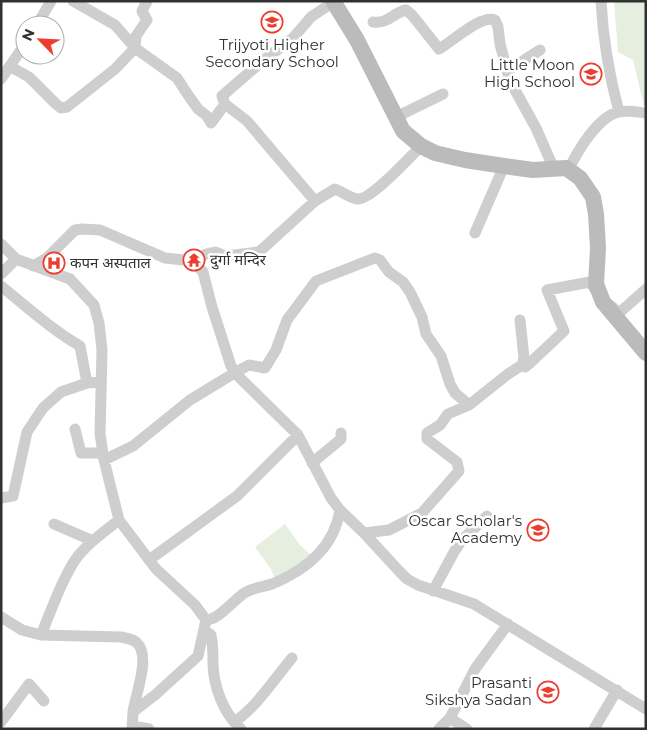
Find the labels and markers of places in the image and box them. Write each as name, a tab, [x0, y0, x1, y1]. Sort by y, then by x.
school or university icon: Trijyoti Higher Secondary School	[260, 10, 284, 34]
place label: Trijyoti Higher Secondary School	[205, 35, 339, 71]
place label: Little Moon High School	[484, 55, 575, 91]
school or university icon: Little Moon High School	[579, 62, 603, 86]
temple icon: दुर्गा मन्दिर	[182, 248, 206, 272]
place label: दुर्गा मन्दिर	[210, 250, 267, 270]
hospital icon: कपन अस्पताल	[42, 251, 66, 275]
place label: कपन अस्पताल	[70, 253, 152, 272]
place label: Oscar Scholar's Academy	[409, 511, 523, 547]
school or university icon: Oscar Scholar's Academy	[526, 518, 550, 542]
place label: Prasanti Sikshya Sadan	[425, 673, 532, 709]
school or university icon: Prasanti Sikshya Sadan	[536, 680, 560, 704]

